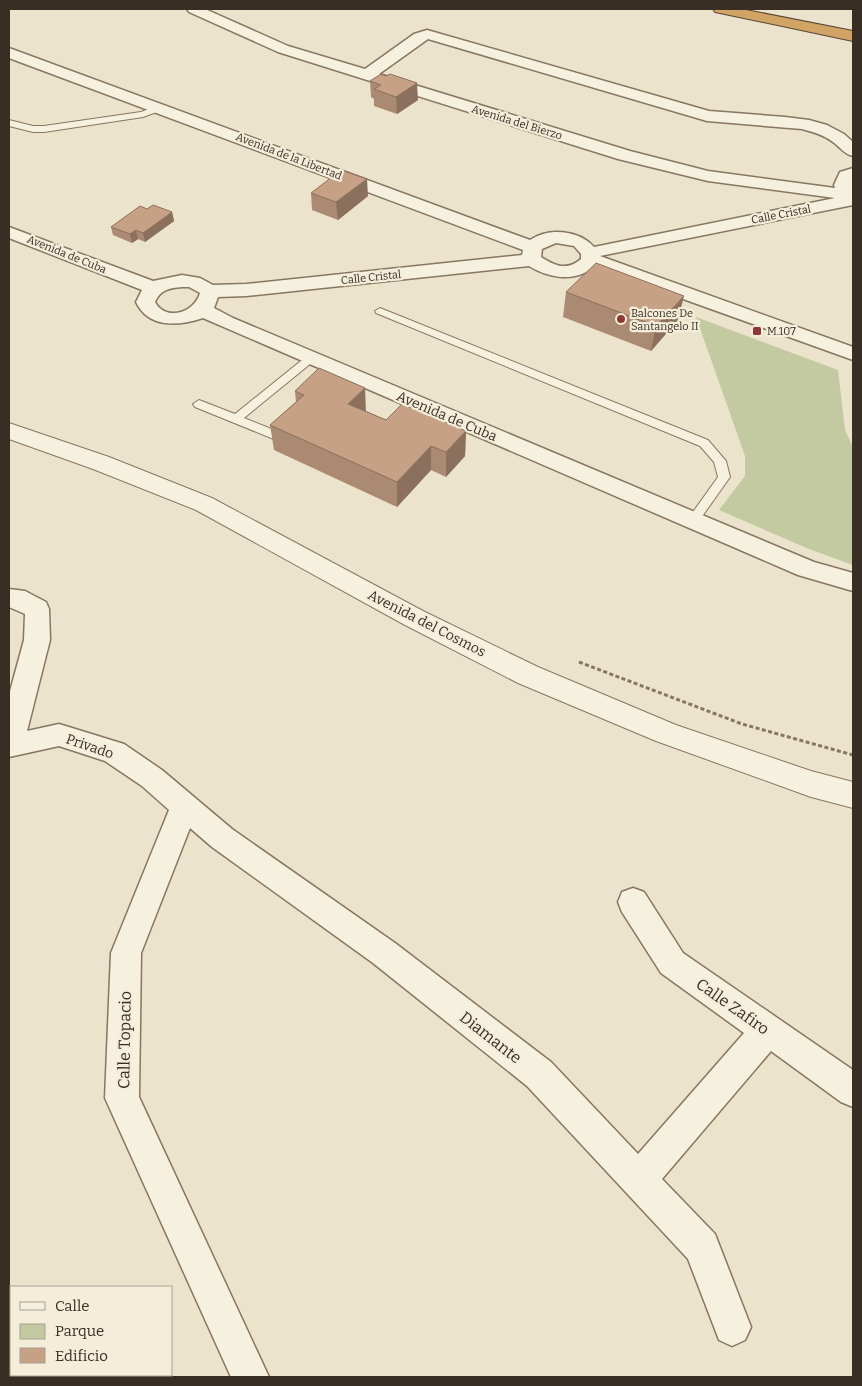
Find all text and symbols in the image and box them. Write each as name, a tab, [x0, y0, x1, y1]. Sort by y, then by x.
street label: Avenida del Bierzo	[470, 102, 564, 142]
street label: Avenida de la Libertad	[234, 130, 344, 183]
street label: Calle Cristal	[750, 202, 812, 227]
street label: Avenida de Cuba	[25, 233, 108, 276]
street label: Calle Cristal	[340, 268, 402, 287]
place label: Balcones De Santangelo II	[631, 307, 699, 333]
marker: Balcones De Santangelo II	[615, 313, 627, 325]
marker: M.107	[751, 325, 763, 337]
place label: M.107	[767, 325, 796, 338]
street label: Avenida de Cuba	[394, 388, 500, 445]
street label: Avenida del Cosmos	[365, 586, 489, 661]
street label: Privado	[64, 730, 116, 763]
street label: Calle Zafiro	[692, 974, 773, 1039]
street label: Calle Topacio	[114, 991, 135, 1089]
street label: Diamante	[456, 1007, 525, 1067]
legend	[10, 1286, 172, 1376]
text: Calle	[55, 1297, 89, 1315]
text: Parque	[55, 1322, 104, 1340]
text: Edificio	[55, 1347, 108, 1365]

